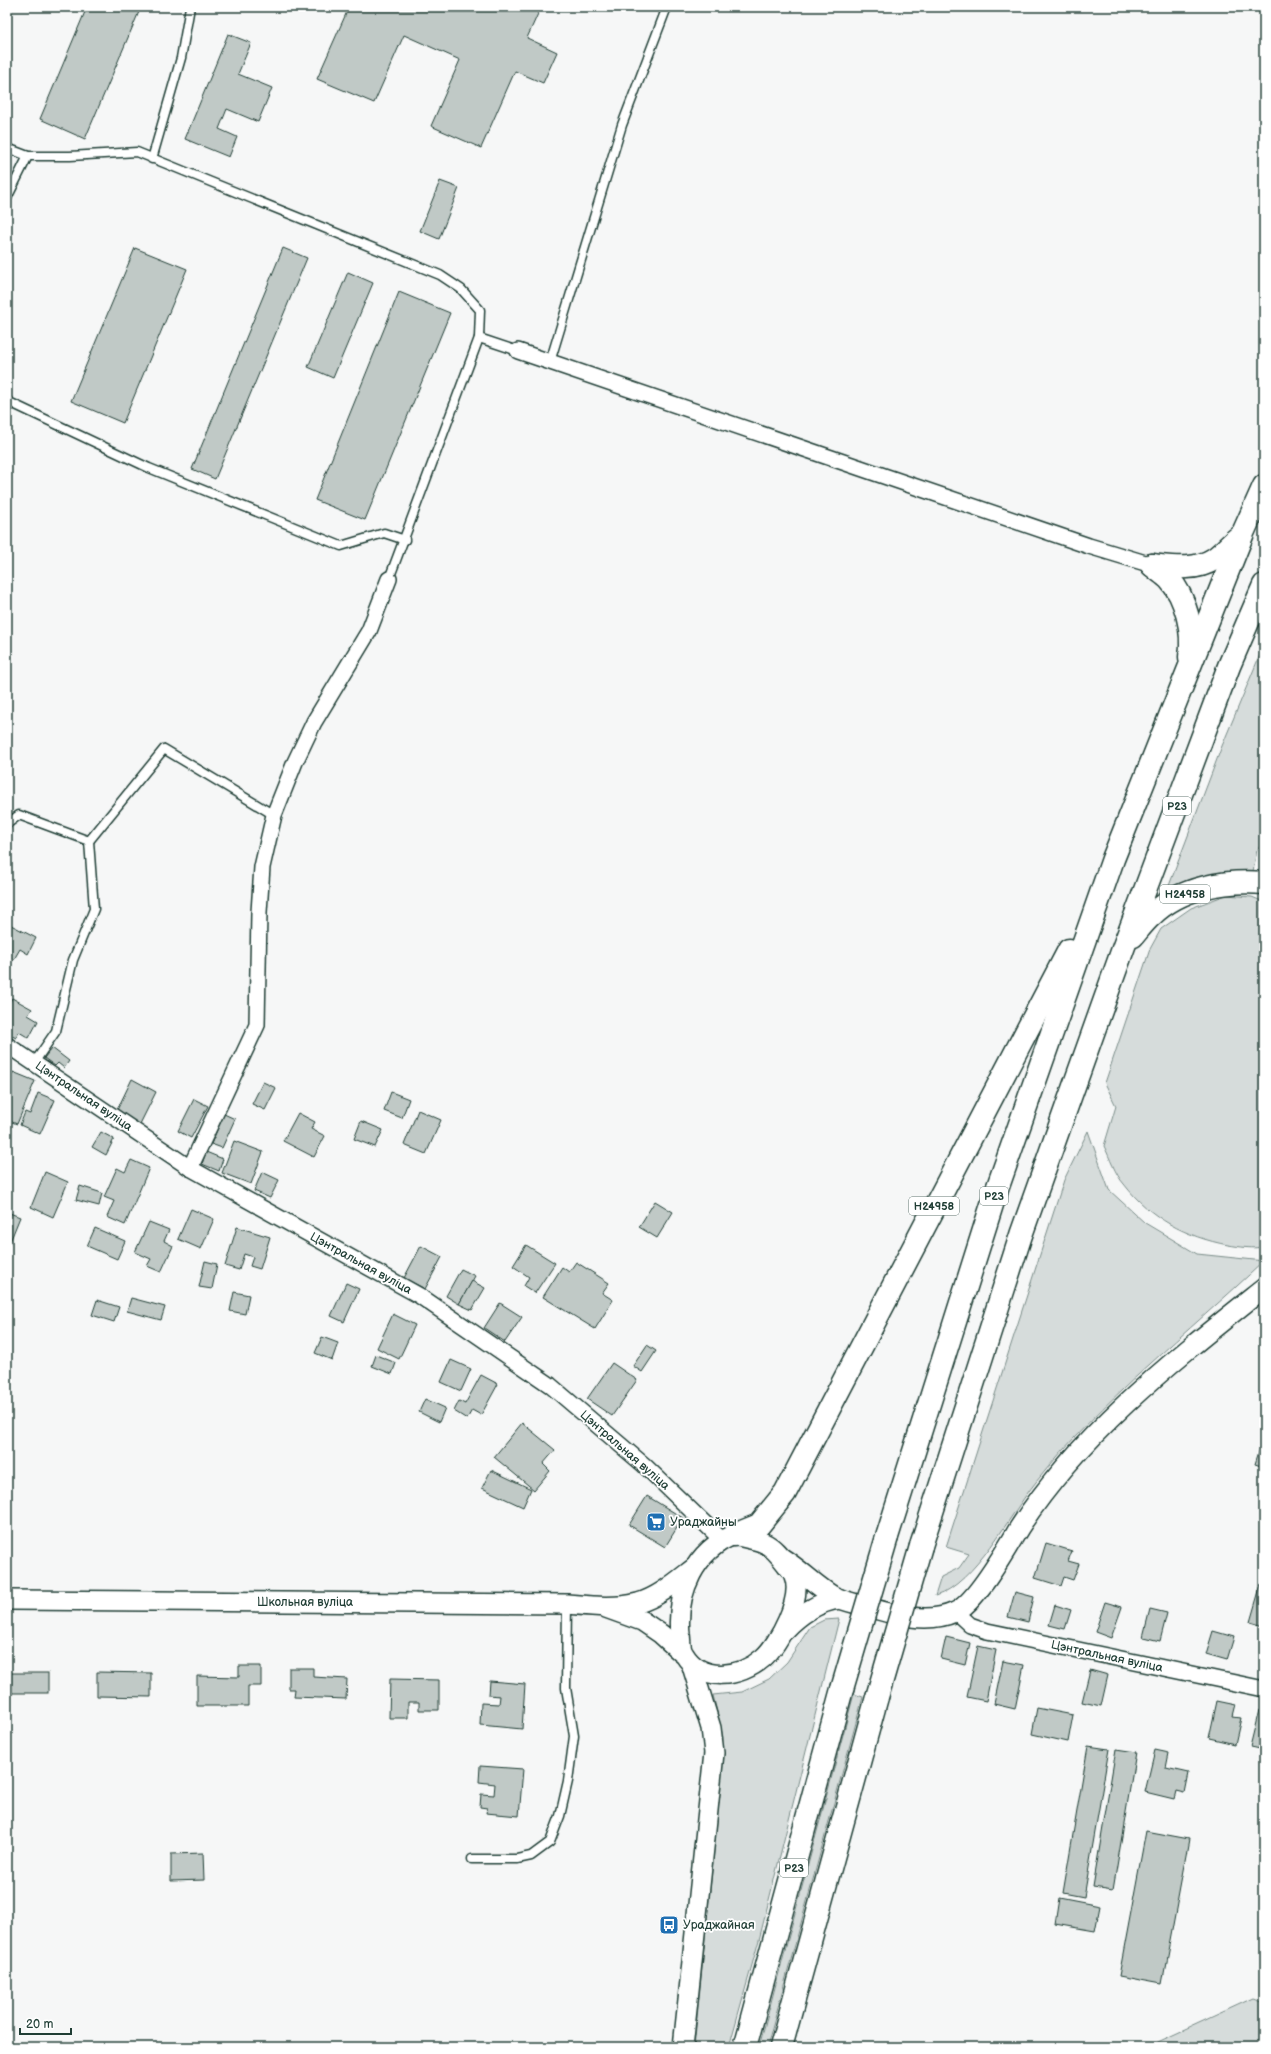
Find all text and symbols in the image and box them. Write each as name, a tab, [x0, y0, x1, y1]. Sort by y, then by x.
road number: Р23	[1163, 797, 1191, 815]
road number: Н24958	[1160, 885, 1210, 903]
street label: Цэнтральная вуліца	[32, 1058, 135, 1134]
road number: Р23	[980, 1187, 1008, 1205]
road number: Н24958	[909, 1197, 959, 1215]
street label: Цэнтральная вуліца	[307, 1229, 414, 1298]
street label: Цэнтральная вуліца	[577, 1407, 673, 1493]
supermarket icon: Ураджайны	[645, 1511, 667, 1533]
place label: Ураджайны	[670, 1515, 737, 1530]
street label: Школьная вуліца	[257, 1595, 353, 1610]
street label: Цэнтральная вуліца	[1050, 1637, 1164, 1676]
road number: Р23	[780, 1859, 808, 1877]
bus stop icon: Ураджайная	[658, 1914, 680, 1936]
place label: Ураджайная	[683, 1918, 755, 1933]
scale bar	[20, 2010, 71, 2036]
text: 20 m	[26, 2017, 53, 2032]

